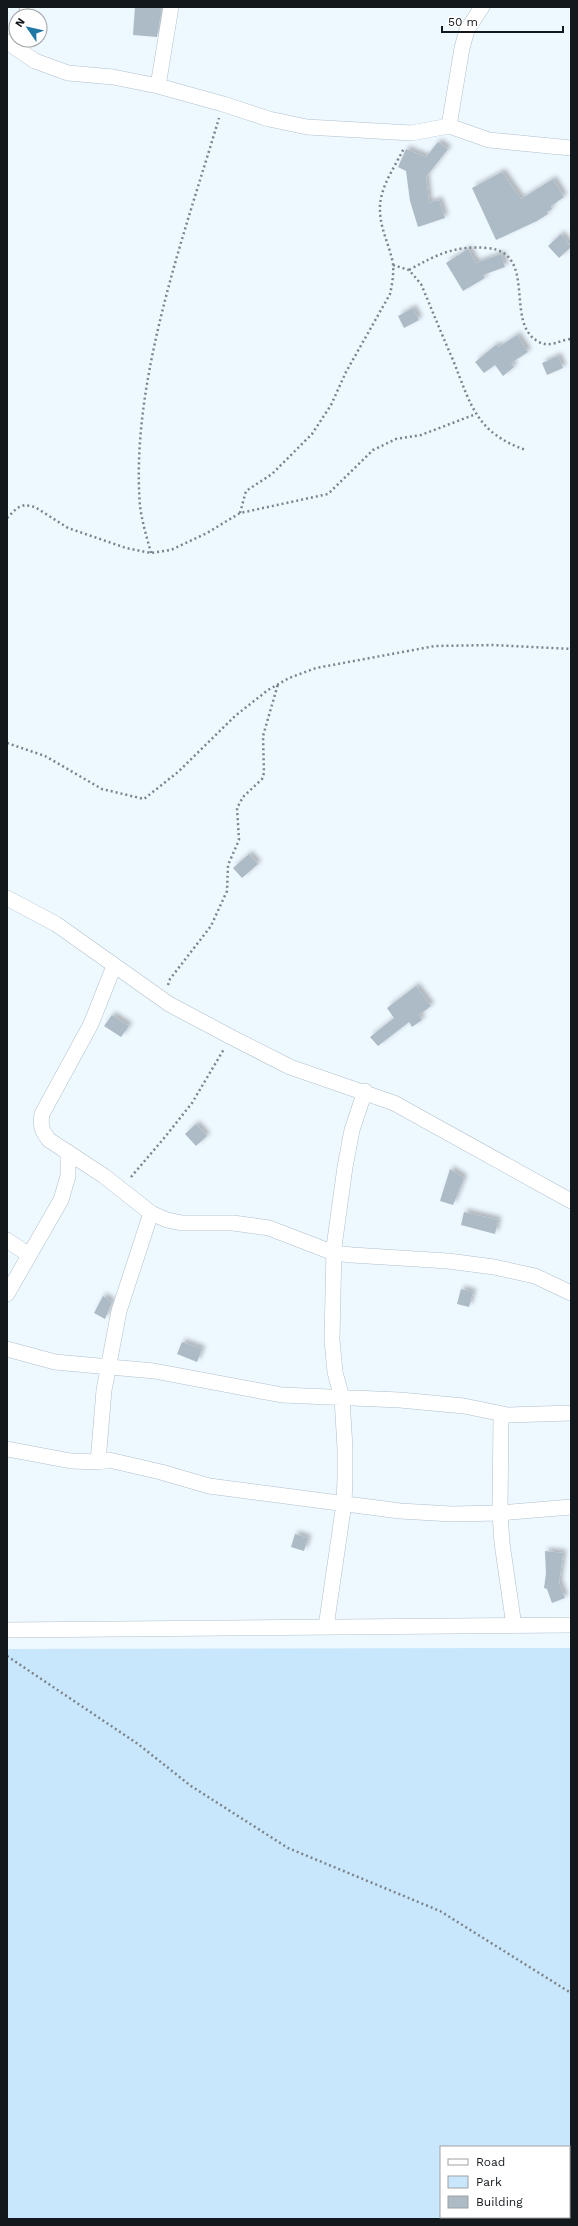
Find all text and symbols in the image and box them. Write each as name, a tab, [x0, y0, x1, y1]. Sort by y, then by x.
north arrow	[8, 8, 48, 48]
scale bar	[442, 8, 563, 34]
text: 50 m	[448, 15, 478, 29]
text: N	[12, 16, 28, 30]
legend	[440, 2146, 570, 2218]
text: Road	[476, 2155, 505, 2169]
text: Park	[476, 2175, 502, 2189]
text: Building	[476, 2195, 523, 2209]

